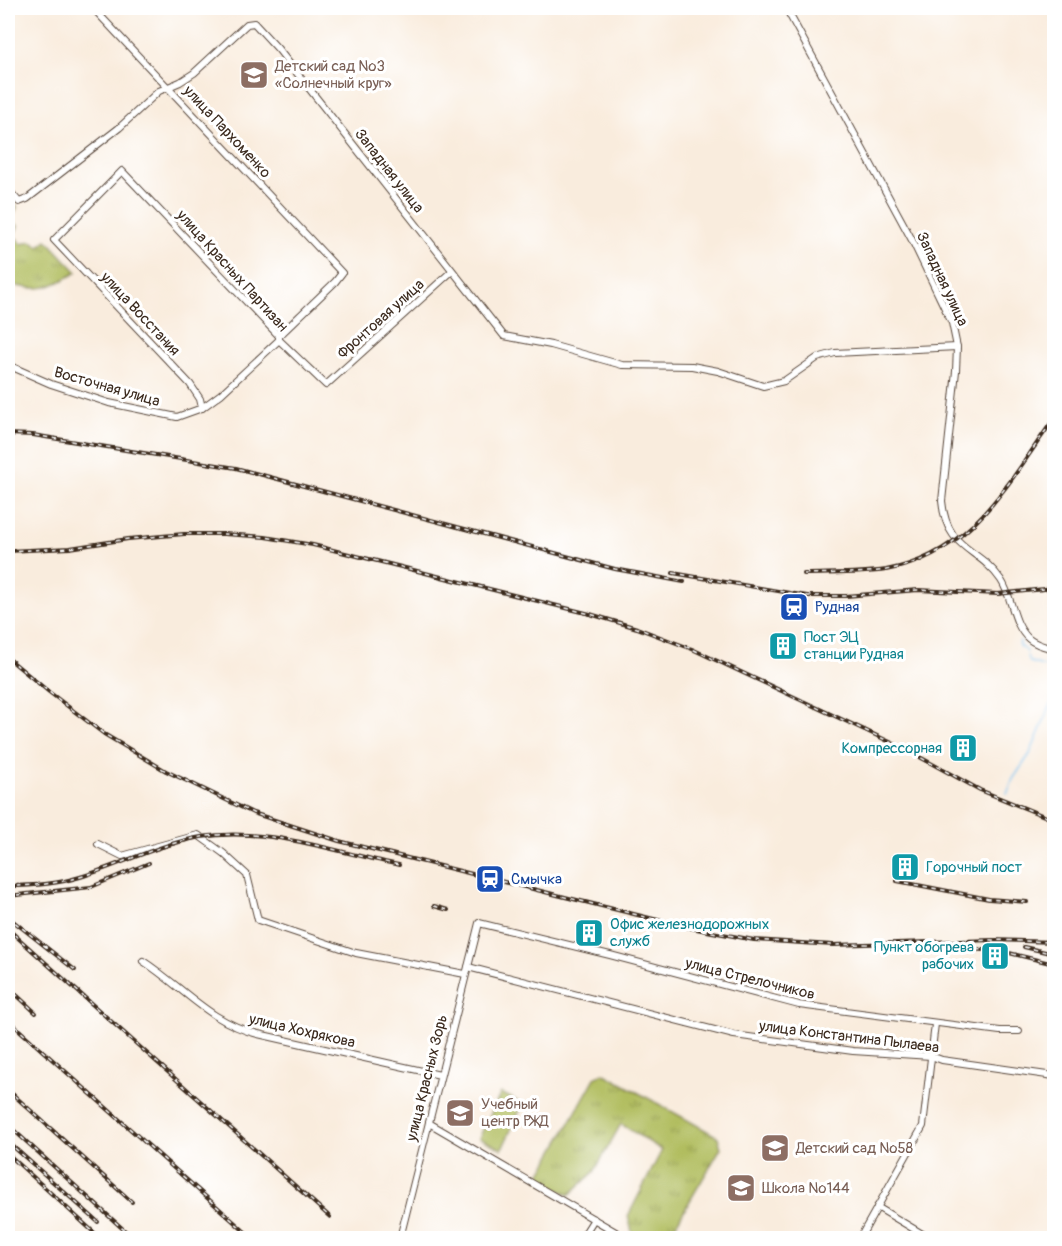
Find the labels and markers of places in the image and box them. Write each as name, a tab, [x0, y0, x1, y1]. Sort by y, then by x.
place label: Детский сад №3 «Солнечный круг»	[274, 57, 392, 93]
school or university icon: Детский сад №3 «Солнечный круг»	[238, 59, 270, 91]
station icon: Рудная	[778, 591, 810, 623]
place label: Рудная	[815, 598, 859, 617]
place label: Пост ЭЦ станции Рудная	[804, 628, 904, 664]
building icon: Пост ЭЦ станции Рудная	[767, 630, 799, 662]
building icon: Компрессорная	[947, 732, 979, 764]
place label: Компрессорная	[841, 739, 942, 758]
building icon: Горочный пост	[889, 851, 921, 883]
place label: Горочный пост	[926, 858, 1023, 877]
station icon: Смычка	[474, 863, 506, 895]
place label: Смычка	[511, 870, 562, 889]
place label: Офис железнодорожных служб	[610, 915, 769, 951]
building icon: Офис железнодорожных служб	[573, 917, 605, 949]
place label: Пункт обогрева рабочих	[874, 938, 974, 974]
building icon: Пункт обогрева рабочих	[979, 940, 1011, 972]
place label: Учебный центр РЖД	[481, 1095, 550, 1131]
school or university icon: Учебный центр РЖД	[444, 1097, 476, 1129]
school or university icon: Детский сад №58	[759, 1132, 791, 1164]
place label: Детский сад №58	[795, 1139, 914, 1158]
school or university icon: Школа №144	[725, 1172, 757, 1204]
place label: Школа №144	[762, 1179, 850, 1198]

